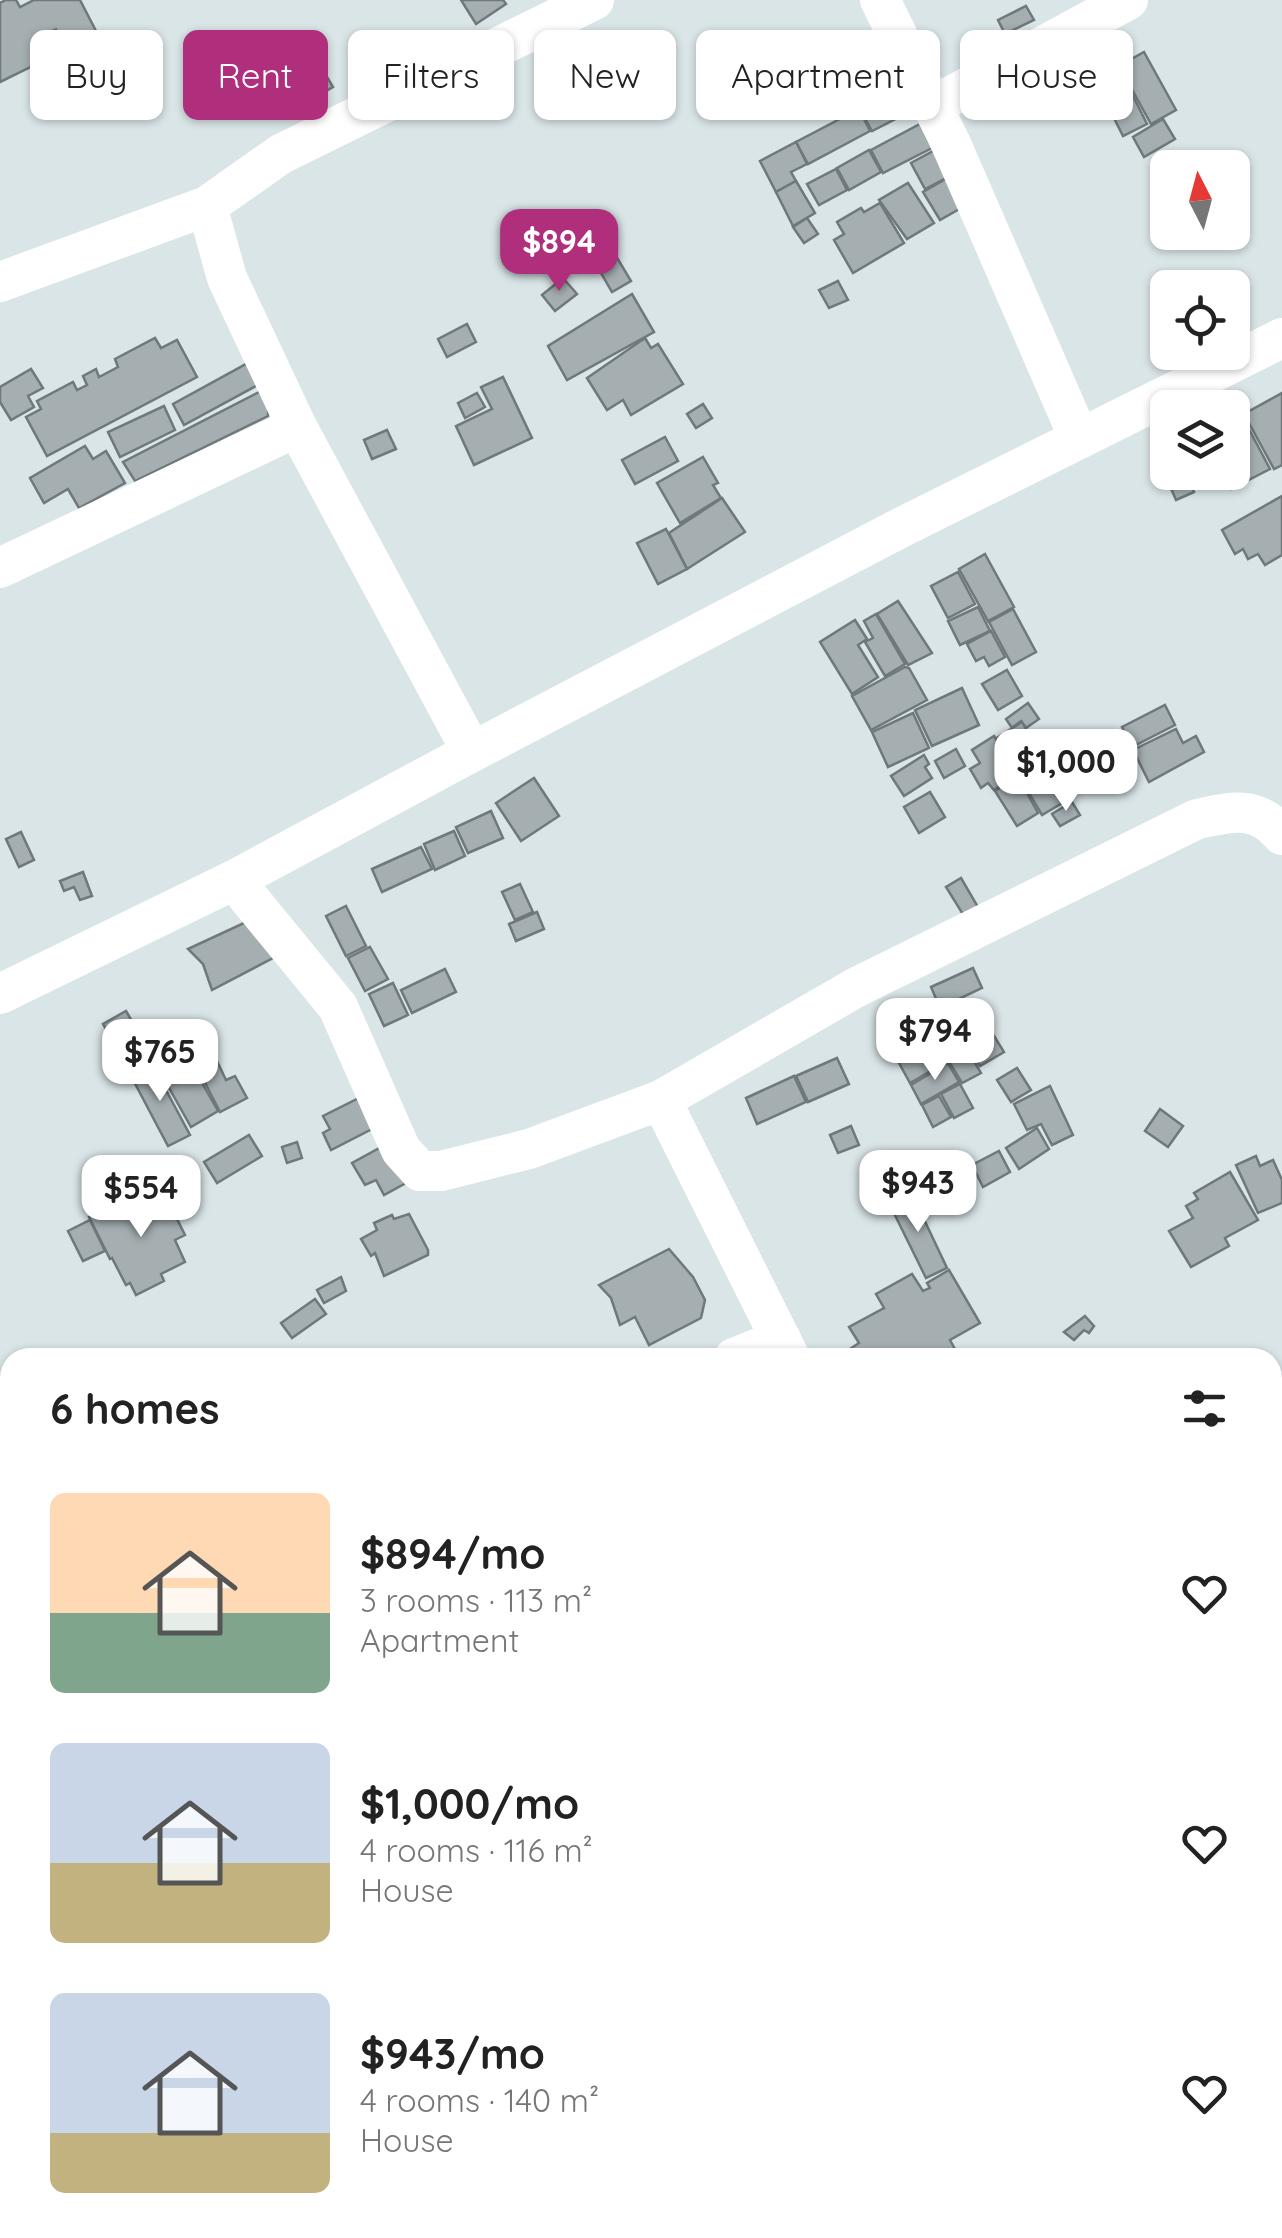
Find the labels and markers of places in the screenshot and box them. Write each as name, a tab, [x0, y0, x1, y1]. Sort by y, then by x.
pin: $894	[500, 209, 618, 294]
pin: $1,000	[985, 729, 1147, 814]
pin: $794	[876, 998, 994, 1083]
pin: $765	[101, 1019, 219, 1104]
pin: $943	[859, 1150, 977, 1235]
pin: $554	[82, 1155, 200, 1240]

